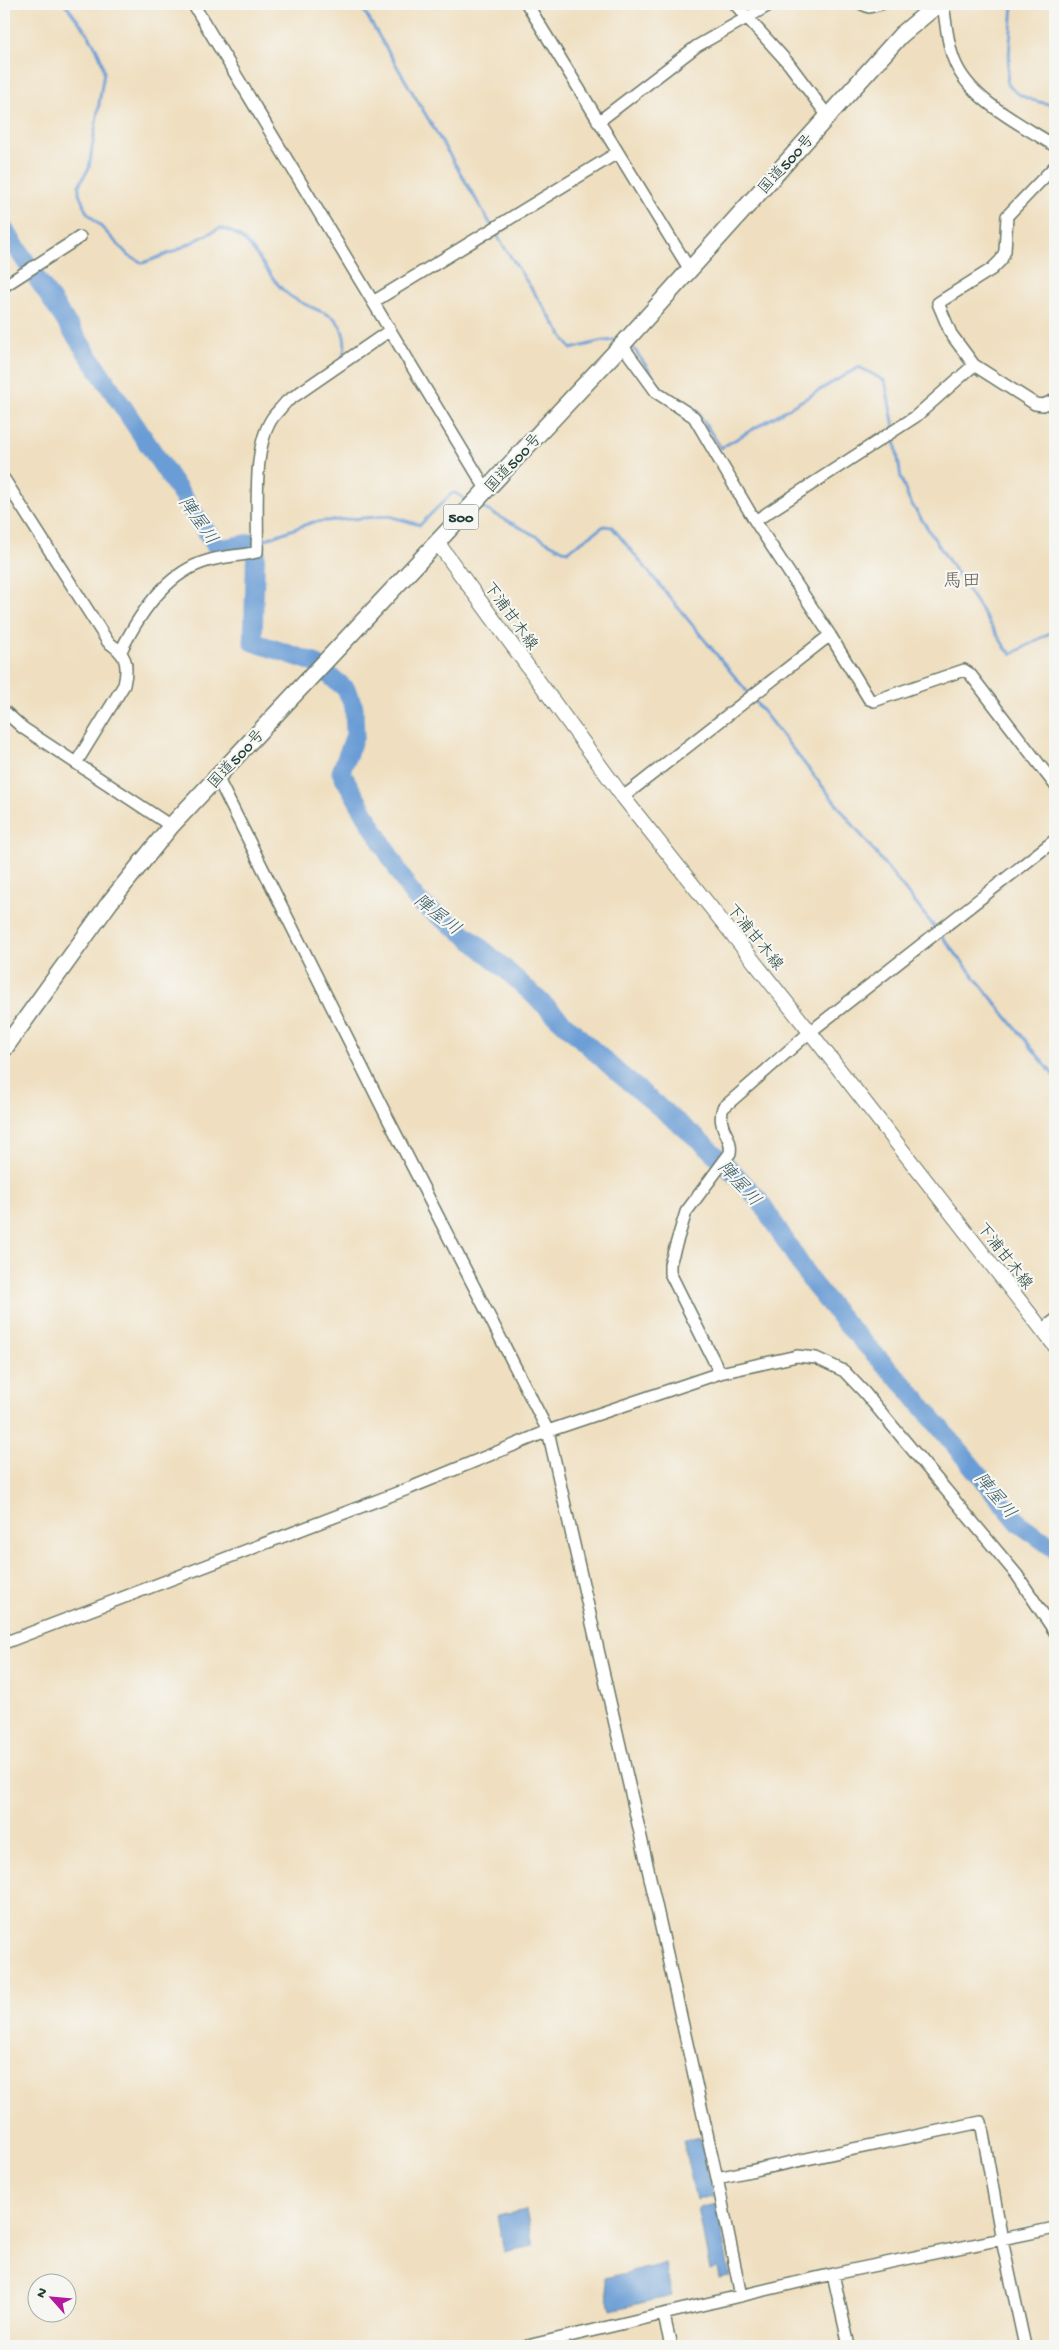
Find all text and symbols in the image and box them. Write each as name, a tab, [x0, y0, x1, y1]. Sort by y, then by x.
street label: 国道500号	[755, 131, 820, 199]
street label: 国道500号	[481, 430, 547, 498]
water label: 陣屋川	[173, 493, 222, 550]
road number: 500	[444, 504, 478, 530]
district label: 馬田	[943, 571, 981, 594]
street label: 下浦甘木線	[478, 578, 542, 655]
street label: 国道500号	[204, 726, 270, 794]
water label: 陣屋川	[409, 890, 465, 941]
street label: 下浦甘木線	[721, 900, 787, 975]
water label: 陣屋川	[712, 1157, 765, 1212]
street label: 下浦甘木線	[971, 1219, 1037, 1295]
water label: 陣屋川	[969, 1469, 1020, 1524]
north arrow	[28, 2272, 78, 2322]
text: N	[33, 2285, 52, 2301]

